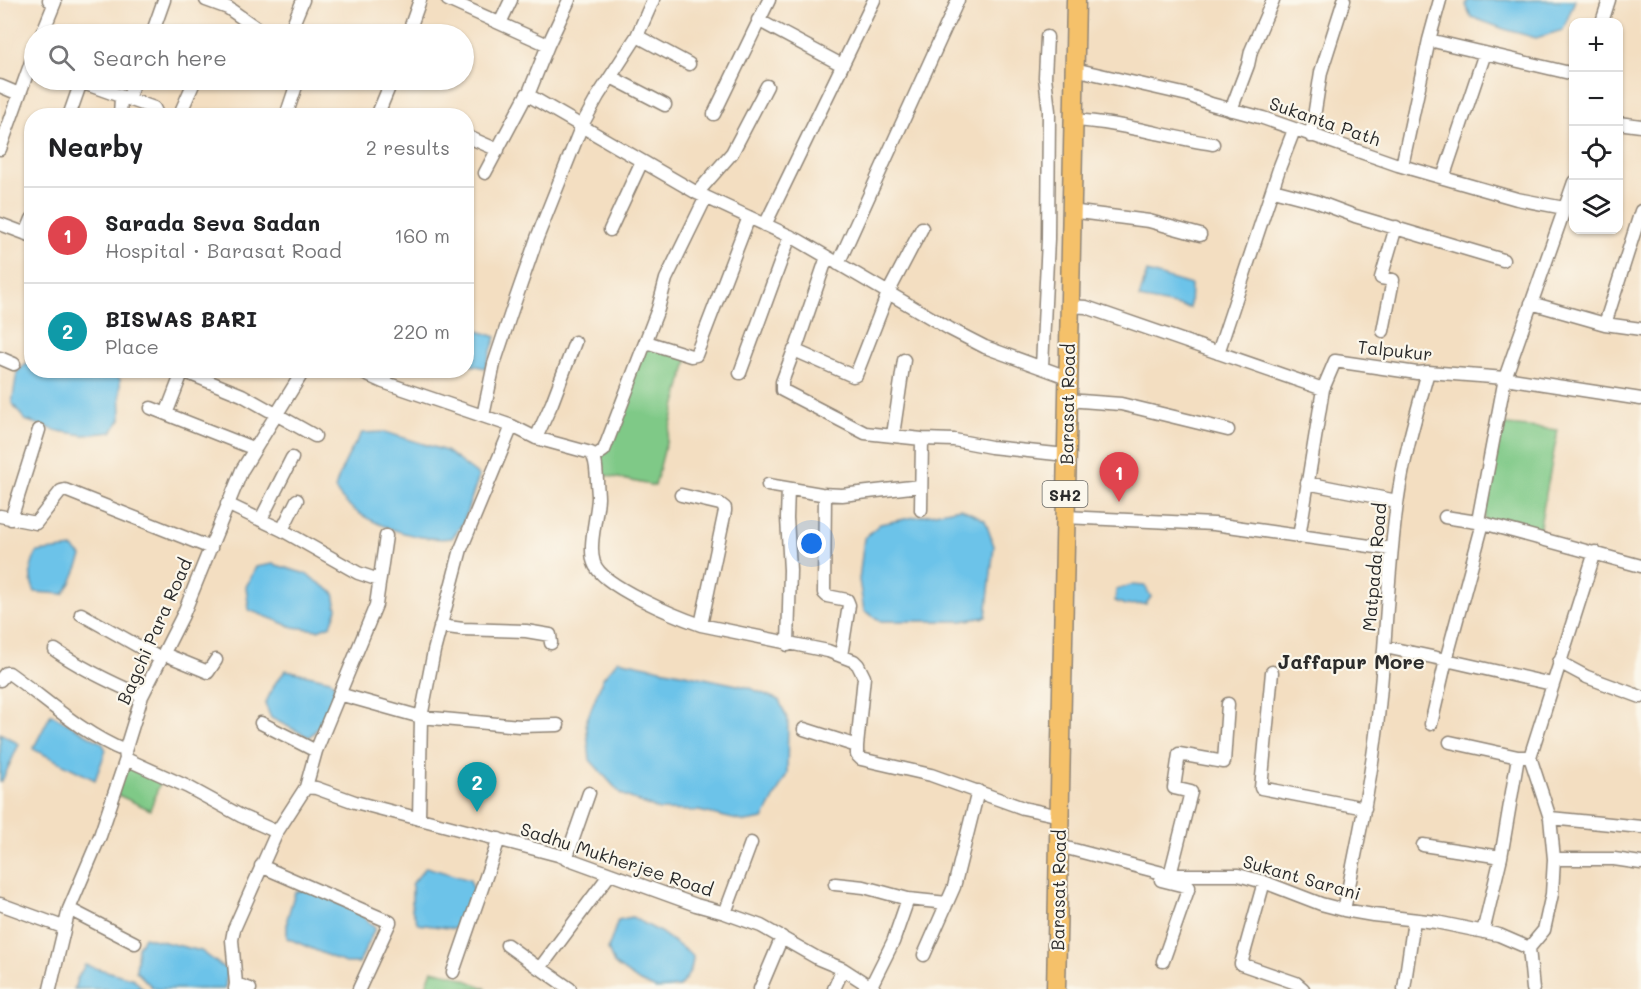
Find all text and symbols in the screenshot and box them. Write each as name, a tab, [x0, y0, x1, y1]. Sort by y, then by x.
map controls	[1569, 18, 1623, 234]
button: +	[1569, 18, 1623, 72]
search box	[24, 24, 474, 90]
icon: search	[45, 41, 78, 74]
text: Search here	[93, 43, 227, 72]
button: −	[1569, 72, 1623, 126]
street label: Sukanta Path	[1266, 91, 1384, 151]
button: locate	[1569, 126, 1623, 180]
text: Nearby	[48, 130, 143, 164]
text: 2 results	[366, 134, 450, 160]
button: layers	[1569, 180, 1623, 234]
text: Sarada Seva Sadan	[105, 208, 320, 237]
text: 1	[63, 222, 72, 248]
text: 160 m	[394, 222, 450, 248]
text: Hospital · Barasat Road	[105, 237, 342, 263]
text: BISWAS BARI	[105, 304, 257, 333]
text: 2	[62, 318, 73, 344]
text: 220 m	[393, 318, 450, 344]
text: Place	[105, 333, 159, 359]
street label: Talpukur	[1356, 334, 1434, 366]
street label: Barasat Road	[1054, 343, 1080, 465]
pin: 1	[1100, 452, 1138, 502]
road number: SH2	[1042, 481, 1088, 507]
street label: Matpada Road	[1356, 502, 1392, 632]
your location	[797, 529, 826, 558]
street label: Bagchi Para Road	[111, 554, 197, 708]
district label: Jaffapur More	[1277, 648, 1425, 674]
pin: 2	[458, 762, 496, 812]
street label: Sadhu Mukherjee Road	[517, 816, 717, 902]
street label: Barasat Road	[1045, 829, 1071, 951]
street label: Sukant Sarani	[1240, 849, 1364, 905]

